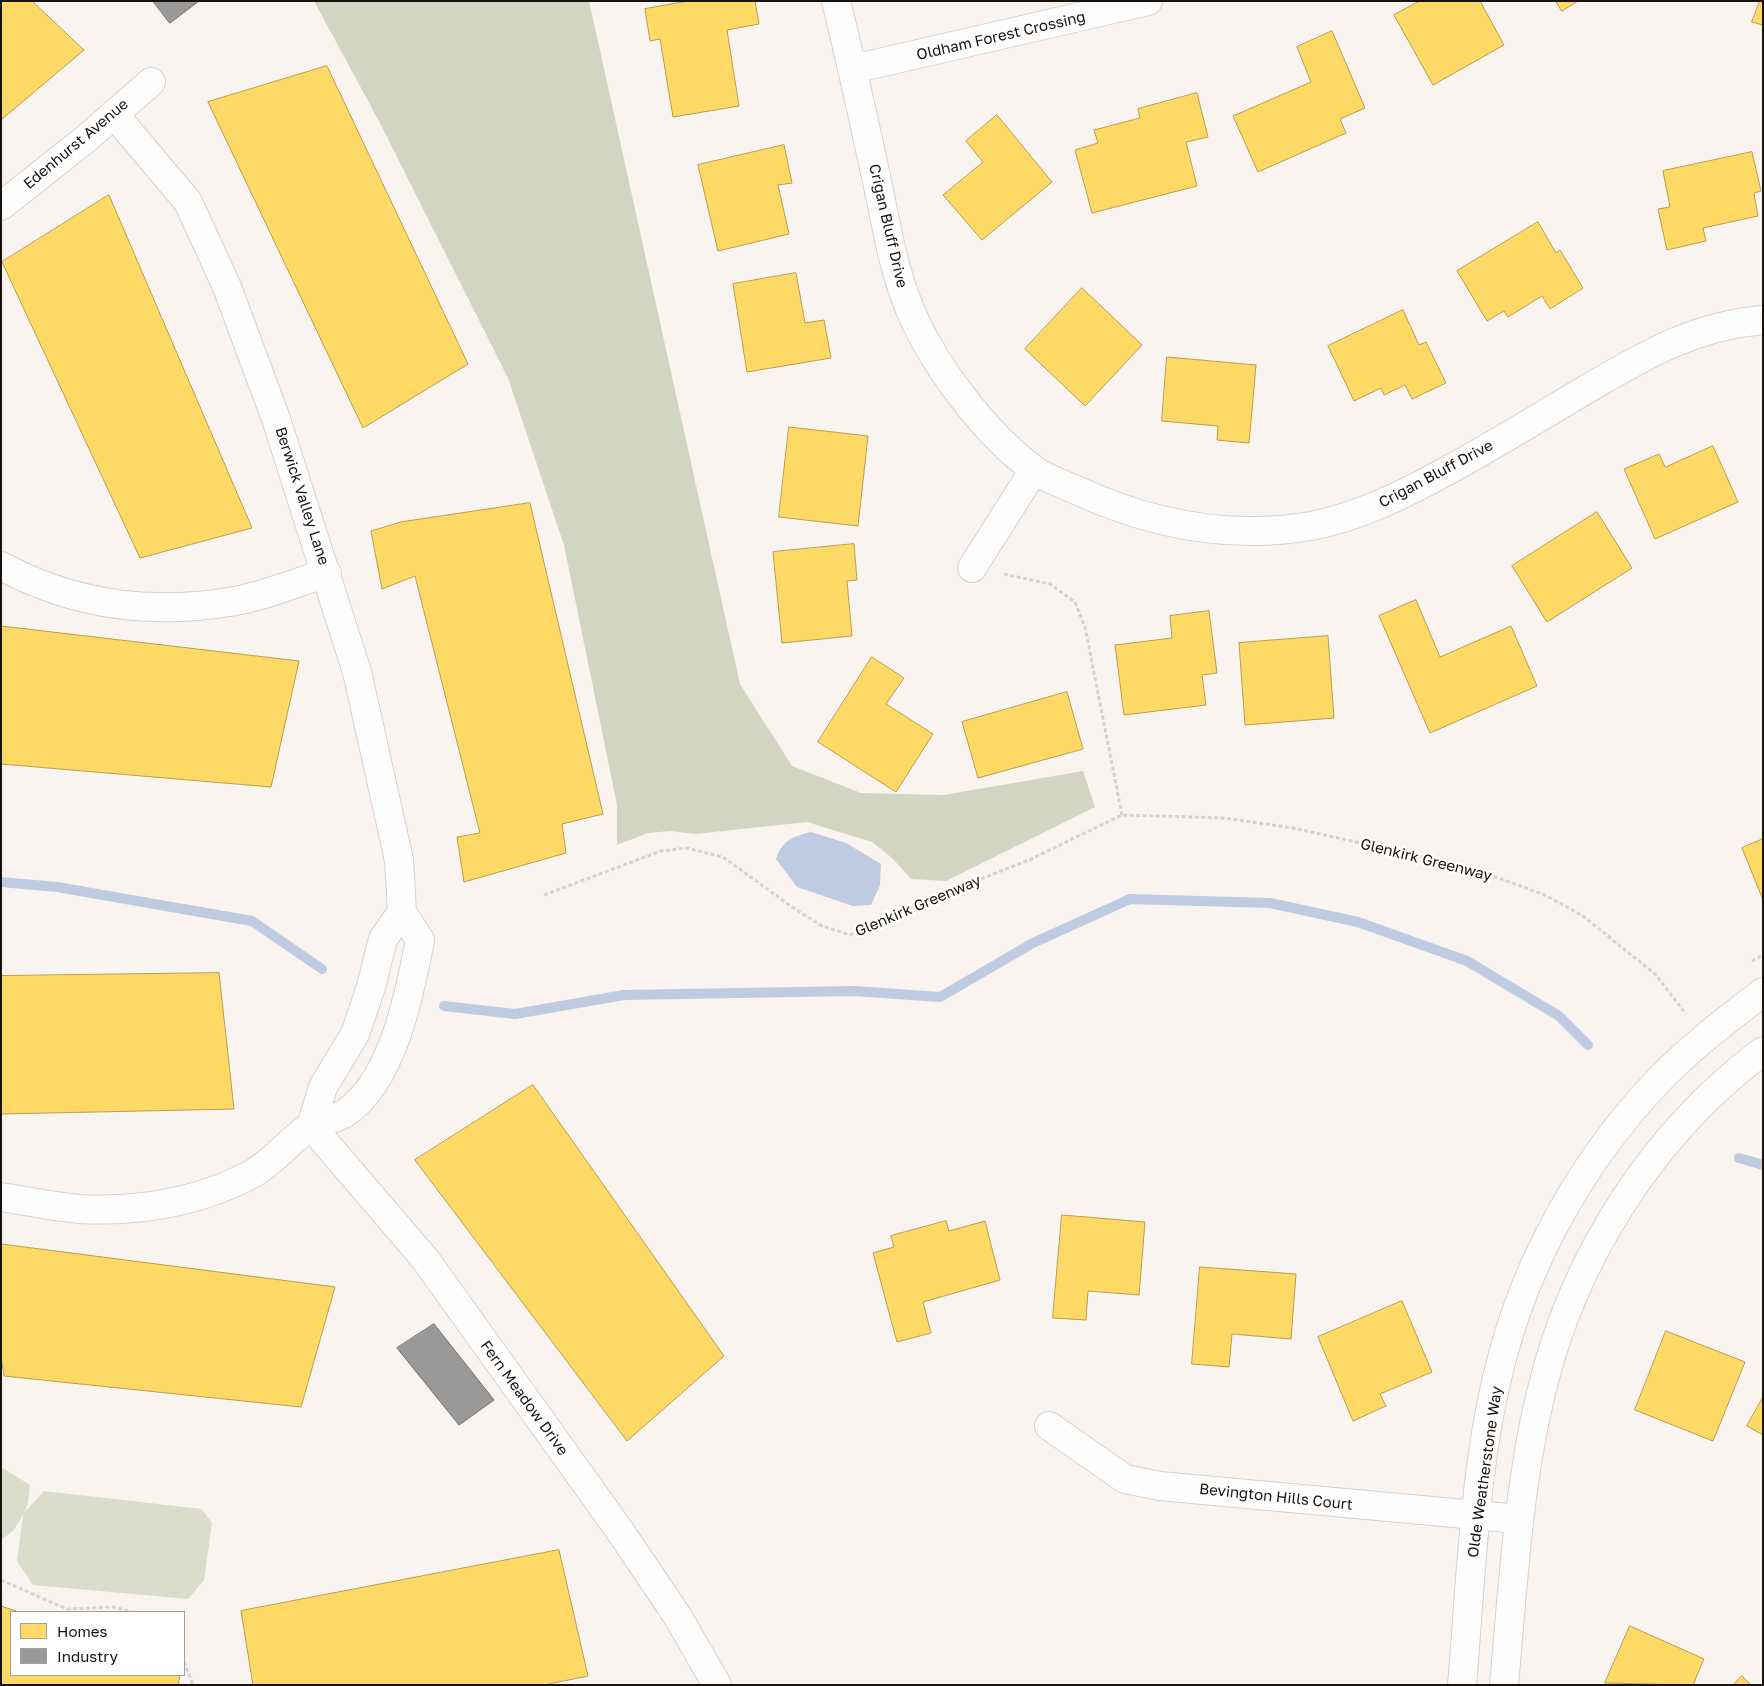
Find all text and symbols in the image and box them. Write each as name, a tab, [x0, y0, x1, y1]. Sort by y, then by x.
street label: Oldham Forest Crossing	[915, 8, 1087, 64]
street label: Edenhurst Avenue	[20, 95, 132, 193]
street label: Crigan Bluff Drive	[865, 162, 911, 290]
street label: Berwick Valley Lane	[271, 425, 333, 567]
street label: Crigan Bluff Drive	[1376, 436, 1496, 512]
street label: Glenkirk Greenway	[1358, 835, 1494, 885]
street label: Glenkirk Greenway	[852, 871, 984, 941]
street label: Fern Meadow Drive	[476, 1337, 572, 1459]
street label: Olde Weatherstone Way	[1464, 1385, 1506, 1559]
street label: Bevington Hills Court	[1198, 1480, 1354, 1514]
legend	[10, 1611, 185, 1676]
text: Homes	[57, 1622, 107, 1640]
text: Industry	[57, 1647, 118, 1665]

